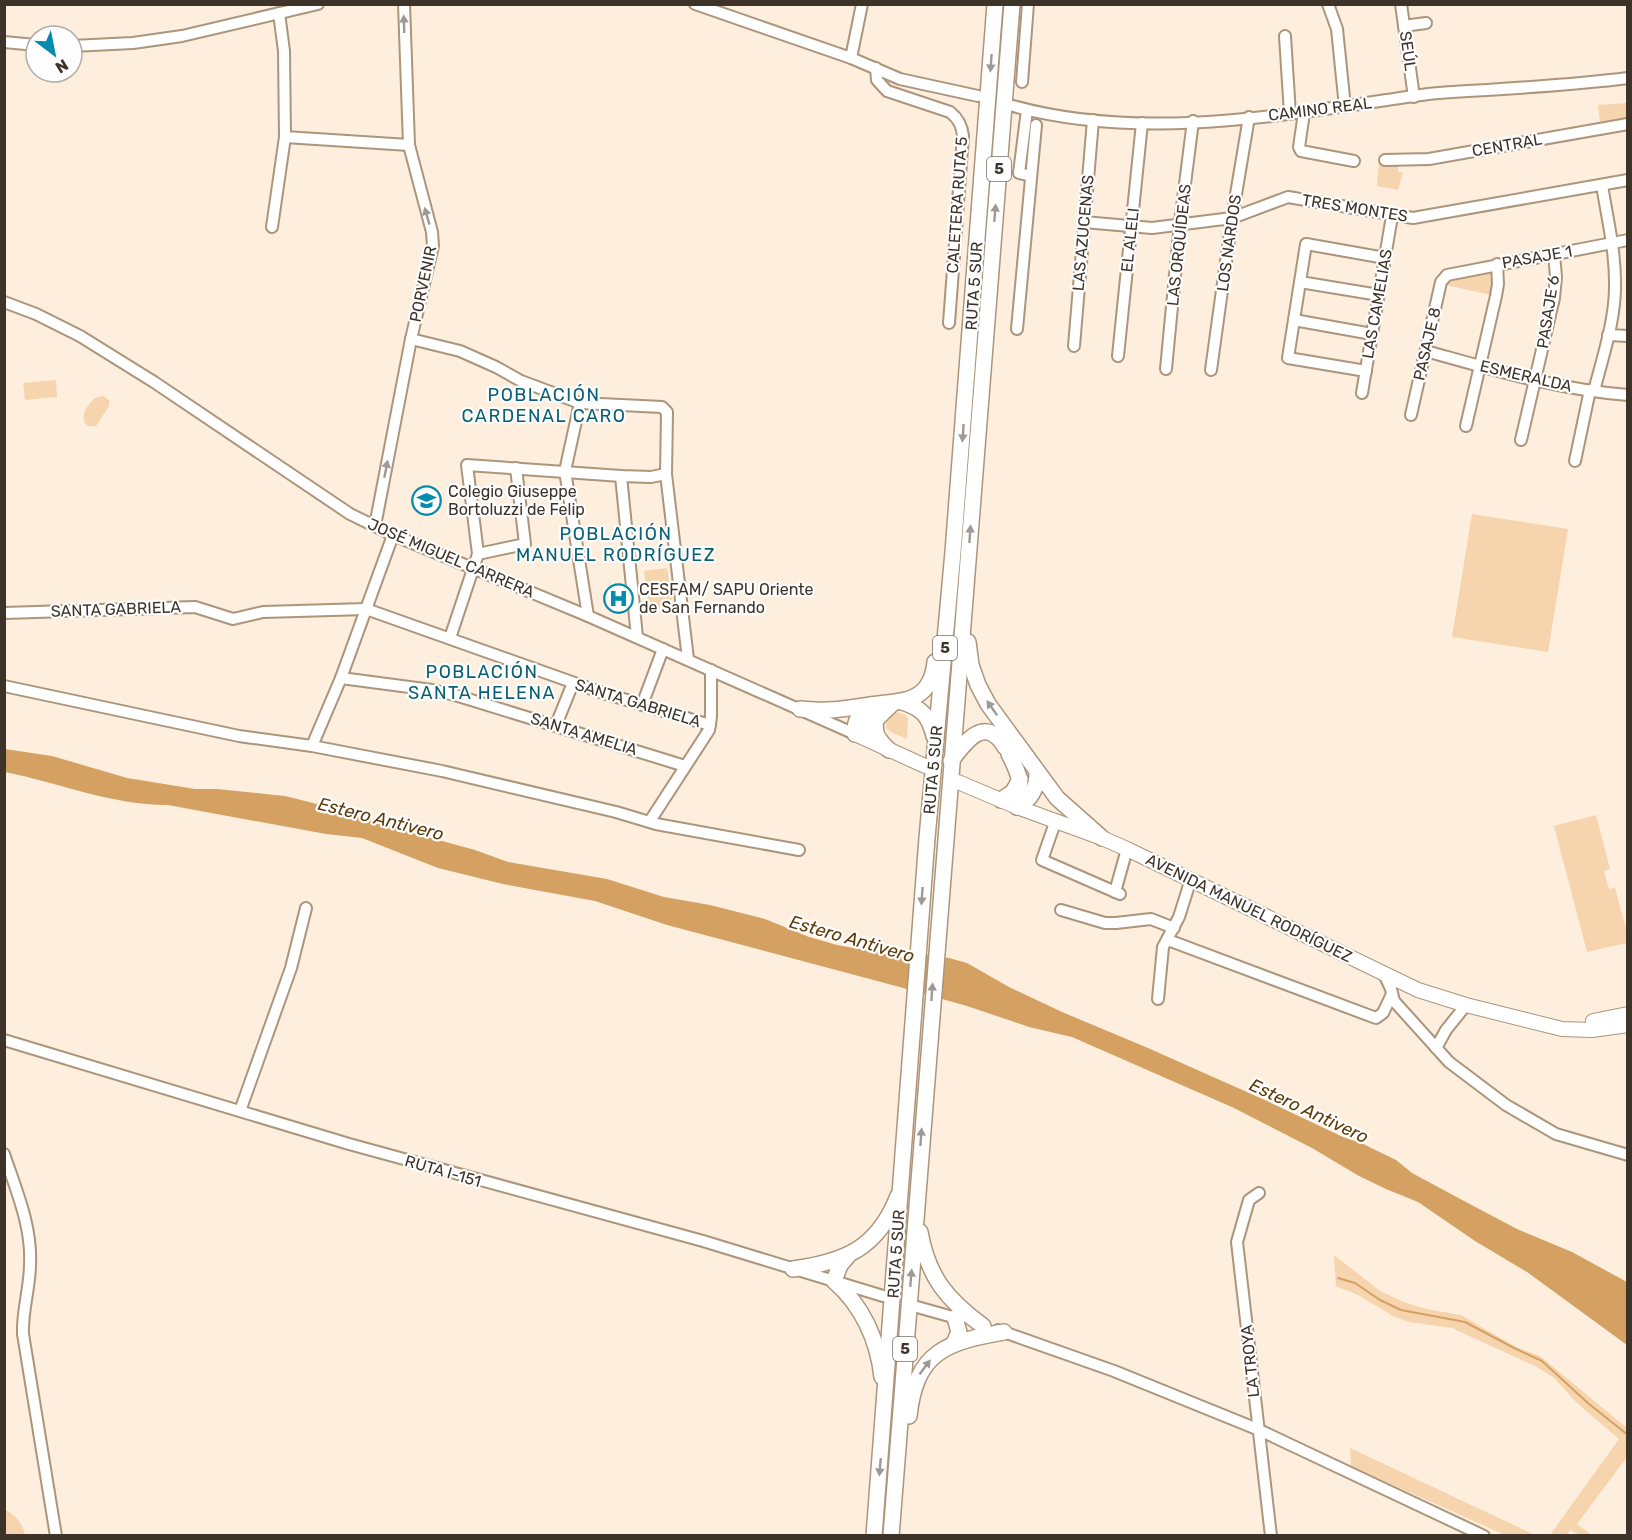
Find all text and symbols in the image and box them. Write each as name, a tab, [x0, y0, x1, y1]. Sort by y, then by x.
one-way arrow	[400, 14, 409, 33]
north arrow	[24, 24, 84, 84]
street label: SEÚL	[1396, 30, 1421, 72]
one-way arrow	[986, 53, 996, 72]
text: N	[52, 55, 72, 77]
street label: CAMINO REAL	[1267, 93, 1373, 125]
street label: CENTRAL	[1470, 129, 1544, 161]
street label: CALETERA RUTA 5	[943, 136, 971, 274]
road number: 5	[987, 157, 1011, 181]
street label: LAS AZUCENAS	[1068, 174, 1098, 292]
street label: LAS ORQUÍDEAS	[1163, 183, 1195, 307]
street label: TRES MONTES	[1301, 190, 1409, 226]
street label: LOS NARDOS	[1213, 193, 1245, 293]
one-way arrow	[990, 204, 1000, 223]
one-way arrow	[422, 207, 432, 225]
street label: EL ALELI	[1117, 207, 1143, 273]
street label: RUTA 5 SUR	[961, 241, 987, 331]
street label: PASAJE 1	[1500, 241, 1574, 273]
street label: PORVENIR	[406, 244, 440, 324]
street label: LAS CAMELIAS	[1358, 248, 1396, 360]
street label: PASAJE 6	[1533, 274, 1563, 350]
street label: PASAJE 8	[1409, 306, 1445, 382]
street label: ESMERALDA	[1478, 356, 1574, 396]
district label: POBLACIÓN CARDENAL CARO	[461, 384, 627, 427]
one-way arrow	[958, 423, 967, 442]
one-way arrow	[382, 459, 391, 478]
place label: Colegio Giuseppe Bortoluzzi de Felip	[448, 482, 585, 519]
school or university icon: Colegio Giuseppe Bortoluzzi de Felip	[411, 484, 443, 516]
street label: JOSÉ MIGUEL CARRERA	[365, 514, 537, 602]
district label: POBLACIÓN MANUEL RODRÍGUEZ	[516, 523, 716, 566]
one-way arrow	[965, 525, 975, 544]
place label: CESFAM/ SAPU Oriente de San Fernando	[639, 580, 814, 617]
hospital icon: CESFAM/ SAPU Oriente de San Fernando	[602, 582, 634, 614]
street label: SANTA GABRIELA	[51, 597, 182, 621]
road number: 5	[933, 636, 957, 660]
district label: POBLACIÓN SANTA HELENA	[408, 661, 556, 704]
street label: SANTA GABRIELA	[573, 675, 703, 731]
one-way arrow	[986, 700, 997, 717]
street label: SANTA AMELIA	[528, 709, 640, 759]
street label: RUTA 5 SUR	[920, 725, 946, 815]
water label: Estero Antivero	[316, 793, 446, 845]
street label: AVENIDA MANUEL RODRÍGUEZ	[1143, 850, 1355, 966]
one-way arrow	[918, 887, 927, 906]
water label: Estero Antivero	[787, 911, 917, 967]
one-way arrow	[928, 982, 937, 1001]
water label: Estero Antivero	[1246, 1074, 1372, 1148]
one-way arrow	[916, 1127, 926, 1146]
street label: RUTA I-151	[403, 1151, 483, 1191]
street label: RUTA 5 SUR	[883, 1209, 909, 1299]
one-way arrow	[907, 1269, 916, 1288]
street label: LA TROYA	[1237, 1324, 1263, 1398]
road number: 5	[893, 1337, 917, 1361]
one-way arrow	[919, 1359, 931, 1375]
one-way arrow	[875, 1458, 885, 1477]

